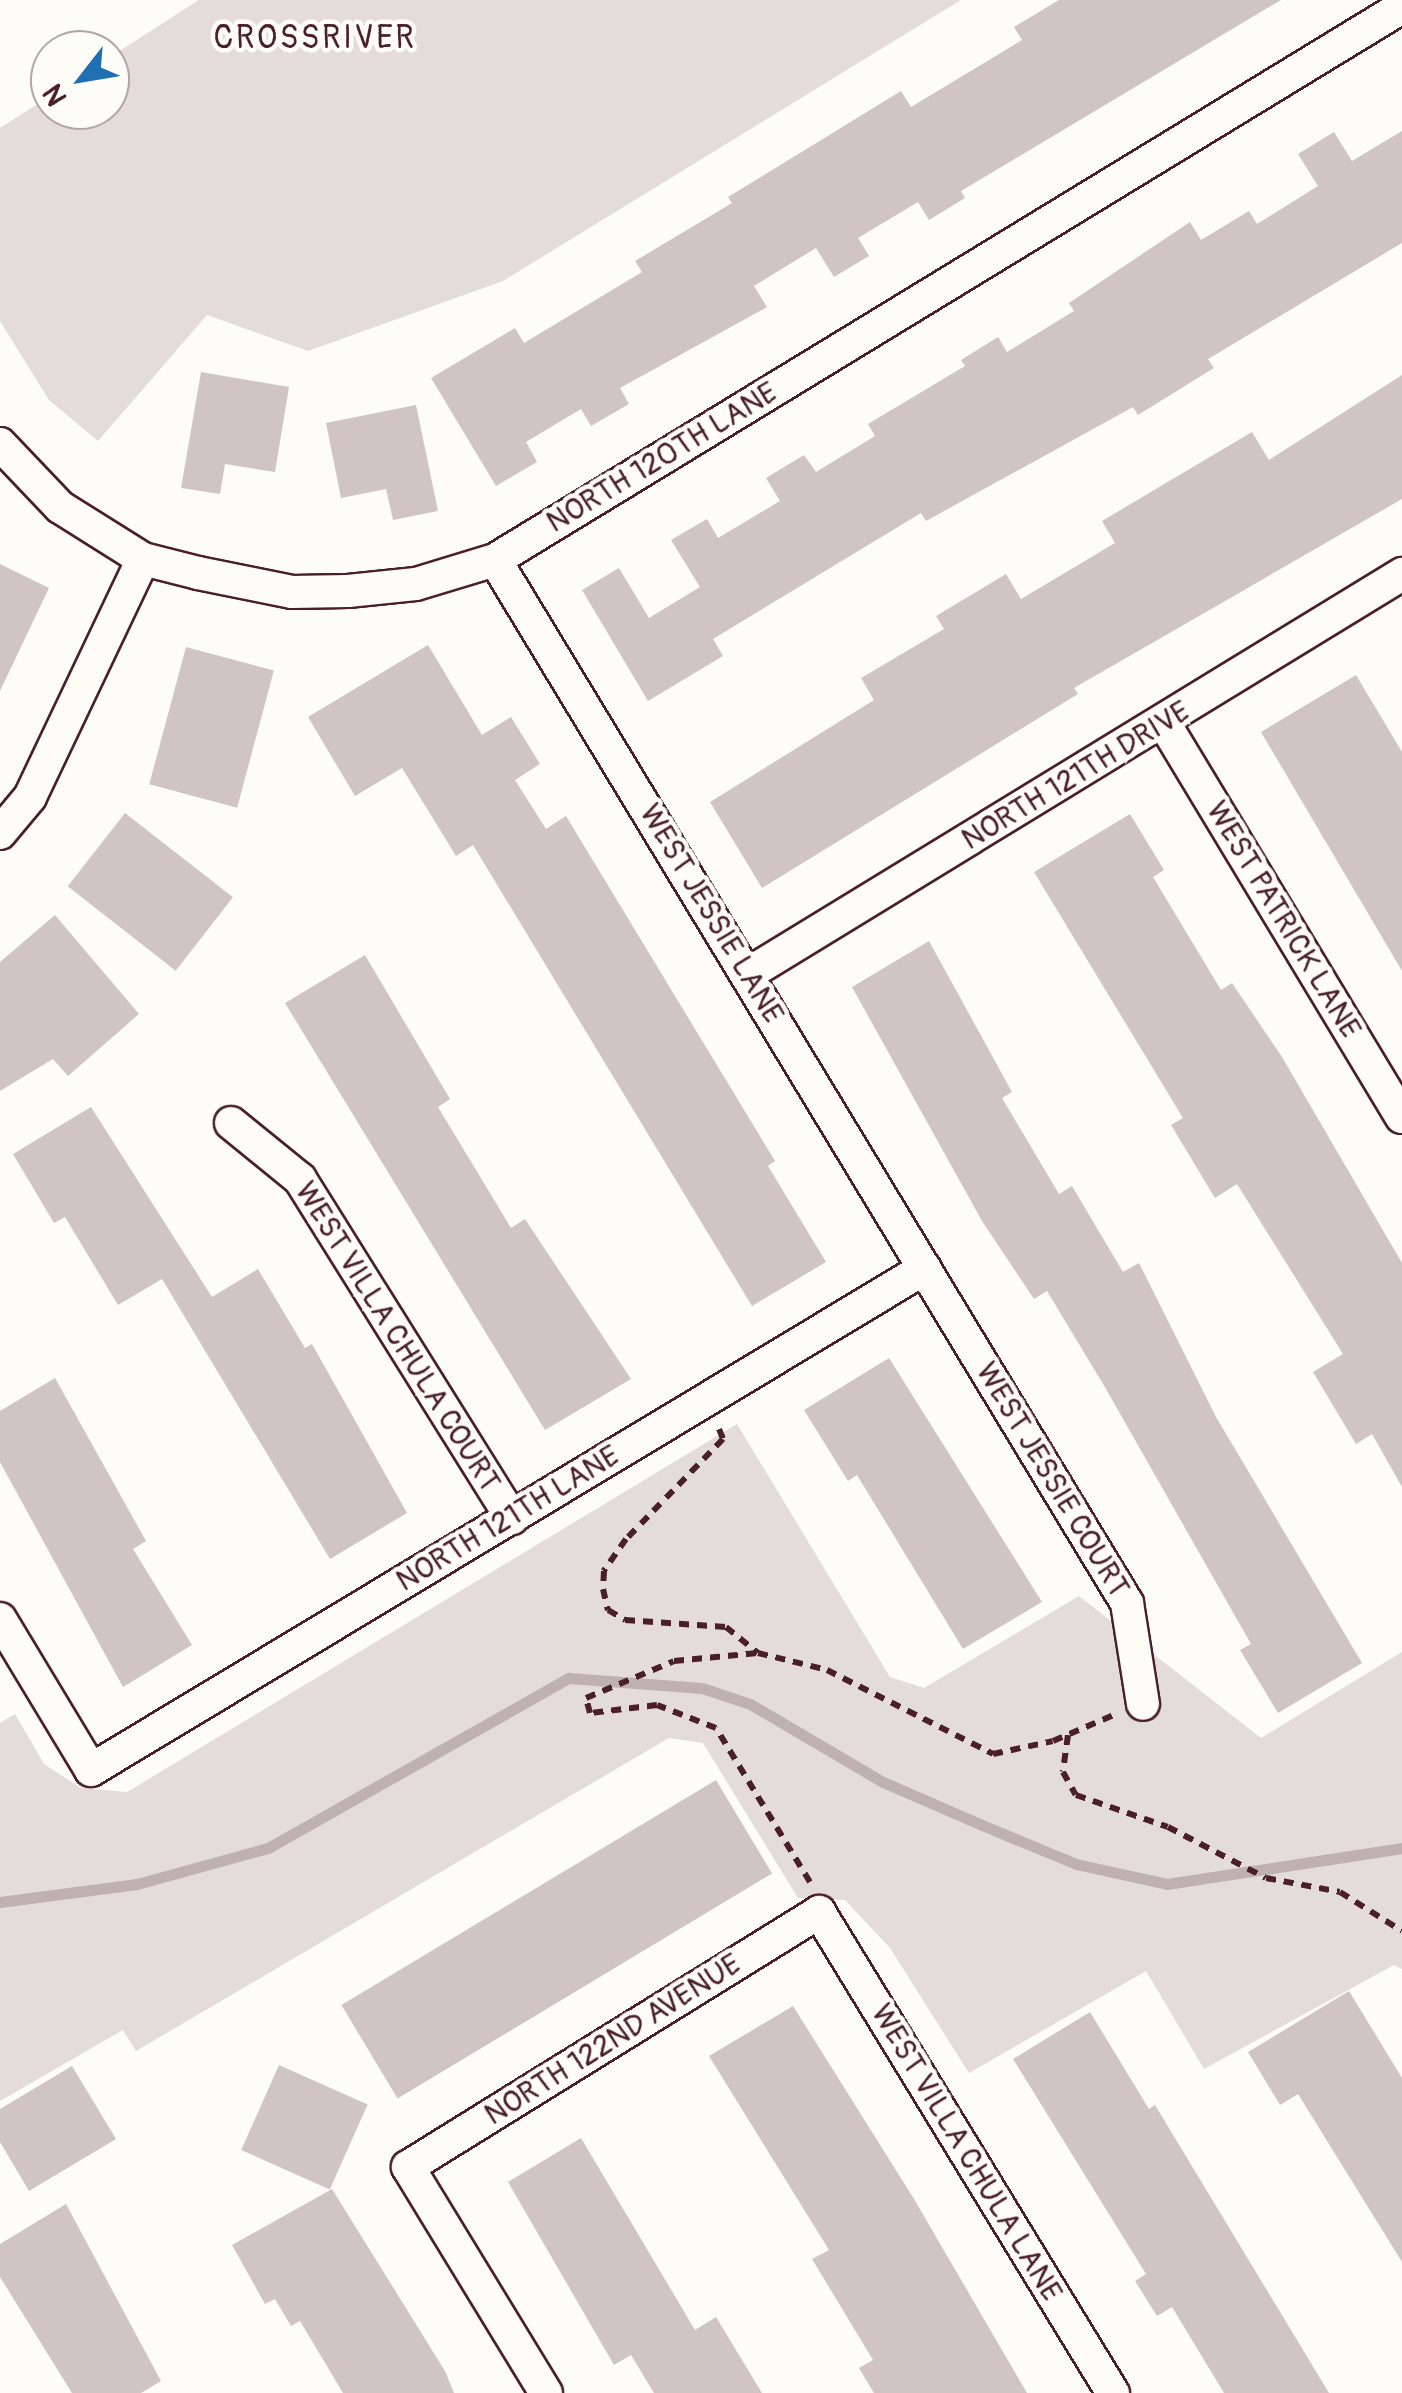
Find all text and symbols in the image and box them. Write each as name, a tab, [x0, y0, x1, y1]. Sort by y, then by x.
district label: CROSSRIVER	[214, 19, 416, 57]
north arrow	[30, 30, 130, 130]
text: N	[36, 78, 75, 112]
street label: NORTH 120TH LANE	[540, 375, 784, 541]
street label: NORTH 121TH DRIVE	[956, 694, 1196, 858]
street label: WEST PATRICK LANE	[1198, 795, 1368, 1045]
street label: WEST JESSIE LANE	[631, 798, 791, 1030]
street label: WEST VILLA CHULA COURT	[287, 1175, 507, 1499]
street label: WEST JESSIE COURT	[968, 1356, 1136, 1604]
street label: NORTH 121TH LANE	[390, 1438, 626, 1600]
street label: NORTH 122ND AVENUE	[478, 1947, 748, 2133]
street label: WEST VILLA CHULA LANE	[863, 1998, 1069, 2308]

